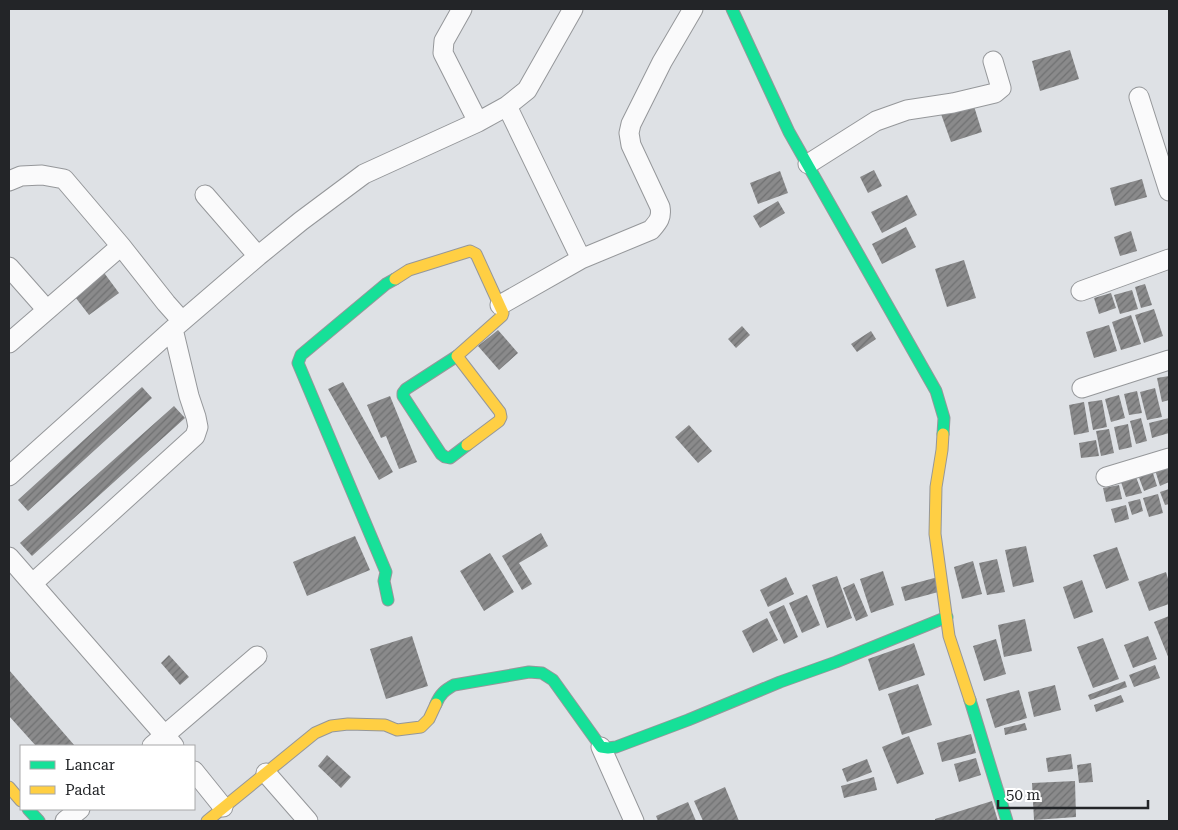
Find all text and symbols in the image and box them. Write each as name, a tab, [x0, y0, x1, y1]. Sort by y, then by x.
legend	[20, 745, 195, 810]
text: Lancar	[65, 756, 115, 774]
scale bar	[998, 778, 1148, 810]
text: Padat	[65, 781, 106, 799]
text: 50 m	[1006, 786, 1041, 804]

